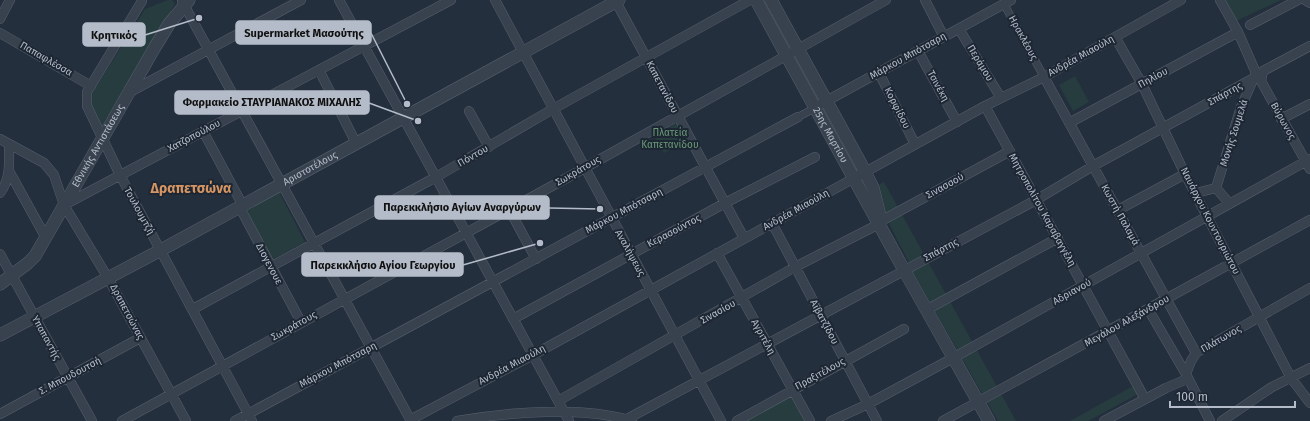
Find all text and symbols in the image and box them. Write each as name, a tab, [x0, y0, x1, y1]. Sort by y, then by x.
street label: Ηρακλέους	[1006, 13, 1041, 63]
callout: Supermarket Μασούτης	[236, 21, 371, 44]
callout: Κρητικός	[83, 23, 145, 46]
text: Supermarket Μασούτης	[244, 27, 364, 40]
text: Κρητικός	[91, 29, 138, 42]
street label: Μάρκου Μπότσαρη	[867, 29, 949, 82]
street label: Ανδρέα Μιαούλη	[1045, 32, 1116, 79]
street label: Παπαφλέσσα	[18, 38, 75, 79]
street label: Περάμου	[964, 42, 997, 84]
street label: Καπετανίδου	[643, 58, 682, 115]
street label: Πηλίου	[1136, 64, 1170, 91]
street label: Τσινέκη	[925, 68, 952, 104]
street label: Σπάρτης	[1205, 79, 1245, 108]
street label: Κορφίδου	[881, 85, 914, 131]
callout: Φαρμακείο ΣΤΑΥΡΙΑΝΑΚΟΣ ΜΙΧΑΛΗΣ	[175, 91, 369, 114]
text: Φαρμακείο ΣΤΑΥΡΙΑΝΑΚΟΣ ΜΙΧΑΛΗΣ	[183, 96, 362, 109]
street label: Μονής Σουμελά	[1217, 98, 1250, 168]
street label: Βύρωνος	[1268, 100, 1299, 142]
street label: Εθνικής Αντιστάσεως	[70, 102, 127, 190]
street label: 25ης Μαρτίου	[810, 105, 850, 165]
street label: Χατζοπούλου	[165, 116, 223, 155]
park label: Πλατεία Καπετανίδου	[641, 126, 699, 151]
street label: Πόντου	[455, 141, 491, 170]
street label: Αριστοτέλους	[281, 149, 340, 188]
street label: Μητροπολίτου Καραβαγγέλη	[1006, 151, 1079, 269]
street label: Σωκράτους	[553, 152, 603, 189]
street label: Ναυάρχου Κουντουριώτου	[1178, 165, 1243, 277]
street label: Σινασσού	[923, 170, 966, 201]
district label: Δραπετσώνα	[150, 180, 232, 197]
street label: Κωστή Παλαμά	[1098, 182, 1143, 248]
street label: Τουλουμτζή	[121, 185, 157, 237]
street label: Μάρκου Μπότσαρη	[583, 185, 665, 236]
street label: Ανδρέα Μιαούλη	[760, 186, 831, 233]
callout: Παρεκκλήσιο Αγίων Αναργύρων	[375, 196, 549, 219]
text: Παρεκκλήσιο Αγίων Αναργύρων	[383, 201, 541, 214]
street label: Κερασούντος	[645, 211, 703, 250]
street label: Αναλήψεως	[612, 228, 648, 279]
street label: Σπάρτης	[921, 235, 961, 264]
street label: Διογενουε	[253, 241, 285, 287]
callout: Παρεκκλήσιο Αγίου Γεωργίου	[302, 253, 463, 276]
text: Παρεκκλήσιο Αγίου Γεωργίου	[311, 259, 455, 272]
street label: Αδριανού	[1050, 275, 1094, 308]
street label: Δραπετσώνας	[107, 282, 148, 342]
street label: Μεγάλου Αλεξάνδρου	[1082, 292, 1172, 349]
street label: Σινασίου	[698, 296, 738, 327]
street label: Αϊβατζίδου	[807, 297, 842, 347]
street label: Σωκράτους	[269, 308, 319, 343]
street label: Υπαπαντής	[29, 314, 63, 363]
street label: Αγριτέλη	[748, 317, 779, 357]
street label: Πλάτωνος	[1198, 322, 1244, 355]
street label: Μάρκου Μπότσαρη	[297, 339, 379, 390]
street label: Ανδρέα Μιαούλη	[476, 341, 548, 388]
street label: Πραξιτέλους	[792, 354, 847, 393]
street label: Σ. Μπουδουτσή	[37, 355, 103, 397]
scale bar	[1170, 383, 1295, 409]
text: 100 m	[1176, 390, 1208, 404]

